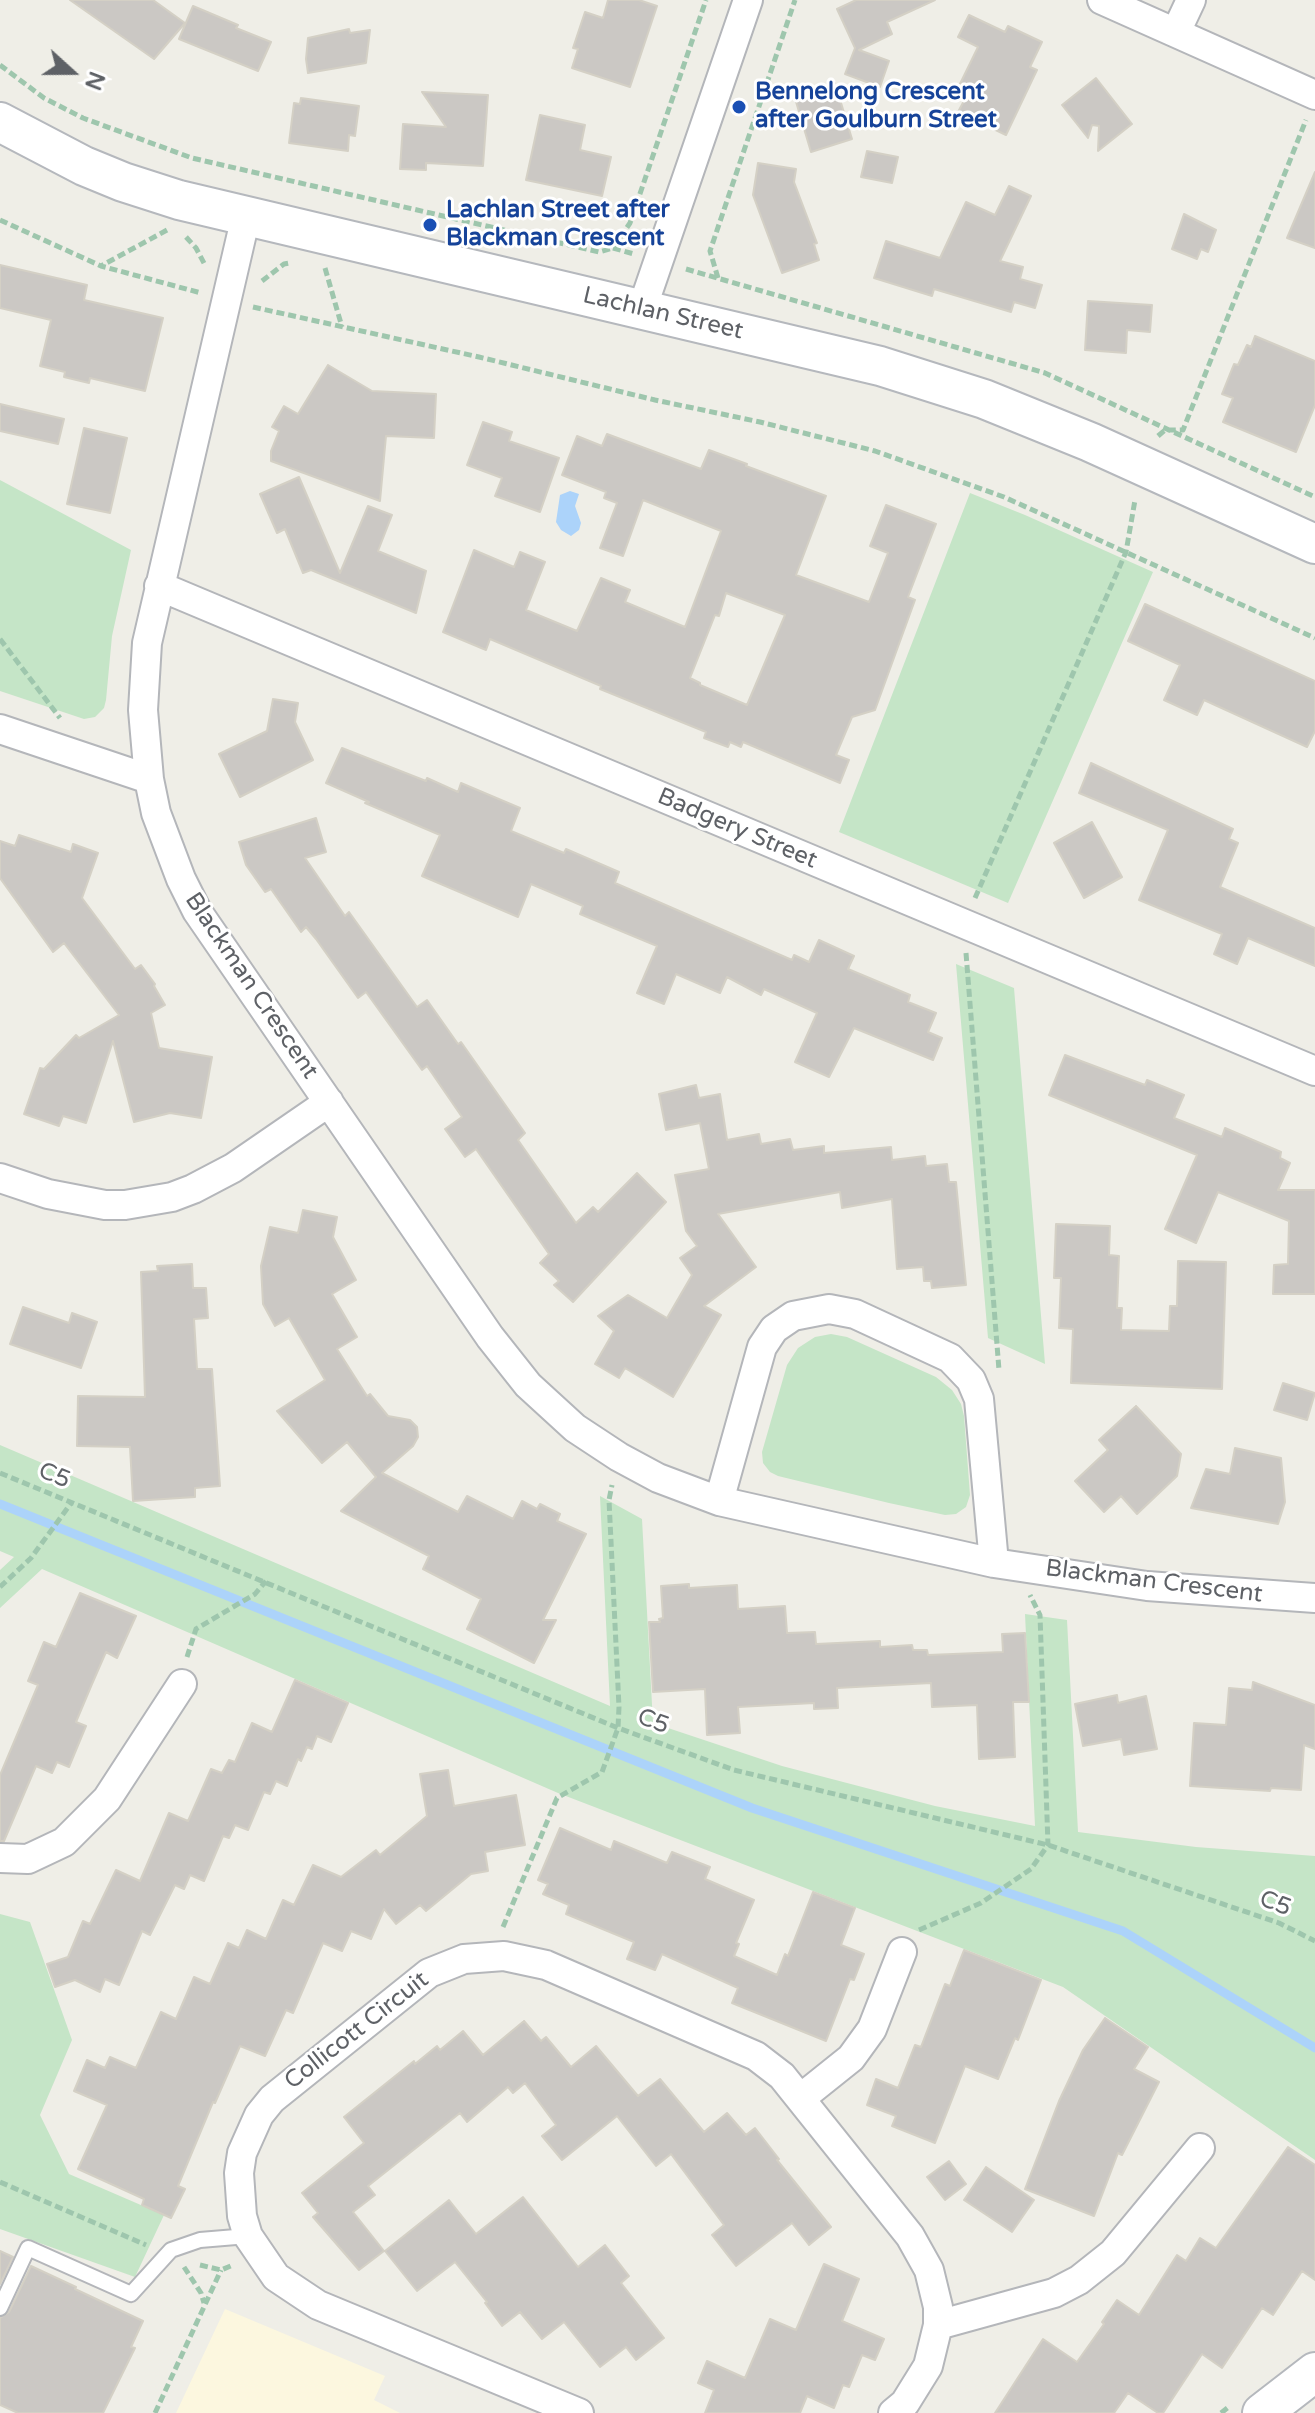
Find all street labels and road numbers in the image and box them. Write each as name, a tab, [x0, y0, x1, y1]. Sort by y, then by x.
street label: Lachlan Street	[580, 282, 746, 346]
street label: Badgery Street	[653, 782, 821, 876]
street label: Blackman Crescent	[178, 887, 324, 1085]
street label: C5	[34, 1457, 74, 1495]
street label: Blackman Crescent	[1044, 1554, 1264, 1610]
street label: C5	[633, 1703, 673, 1741]
street label: C5	[1255, 1885, 1295, 1923]
street label: Collicott Circuit	[279, 1966, 435, 2096]

